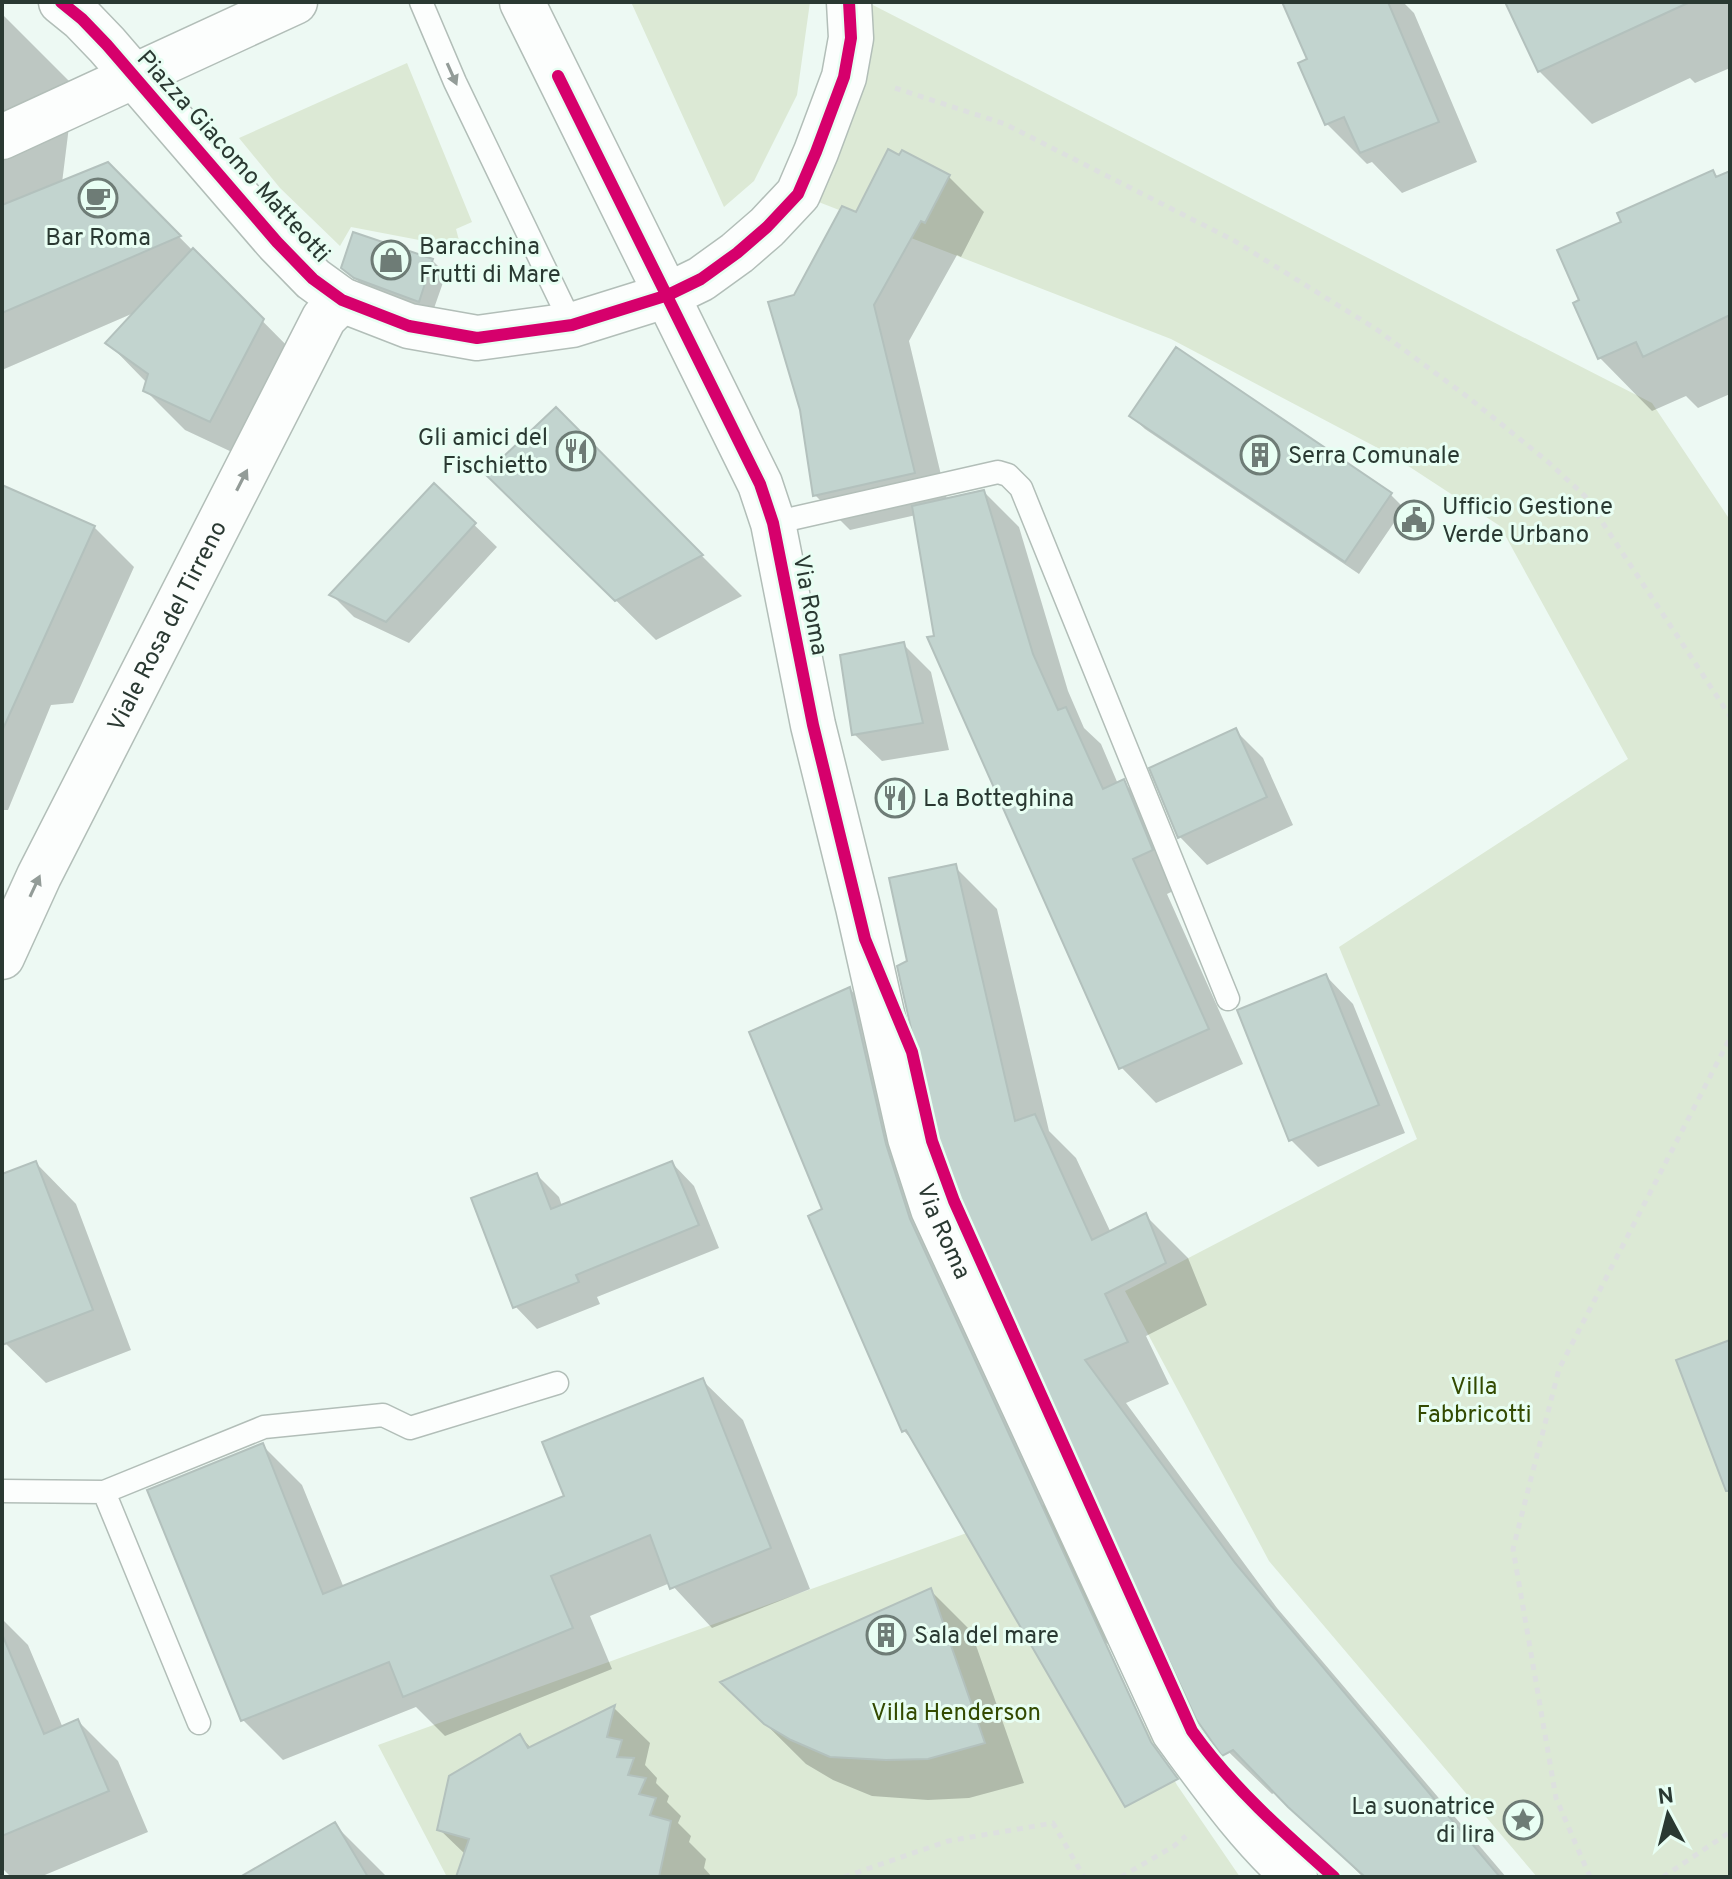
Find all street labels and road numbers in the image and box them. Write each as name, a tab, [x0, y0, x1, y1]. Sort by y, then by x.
street label: Piazza Giacomo Matteotti	[129, 45, 336, 270]
street label: Viale Rosa del Tirreno	[102, 516, 235, 737]
street label: Via Roma	[785, 553, 833, 658]
street label: Via Roma	[909, 1180, 976, 1285]

